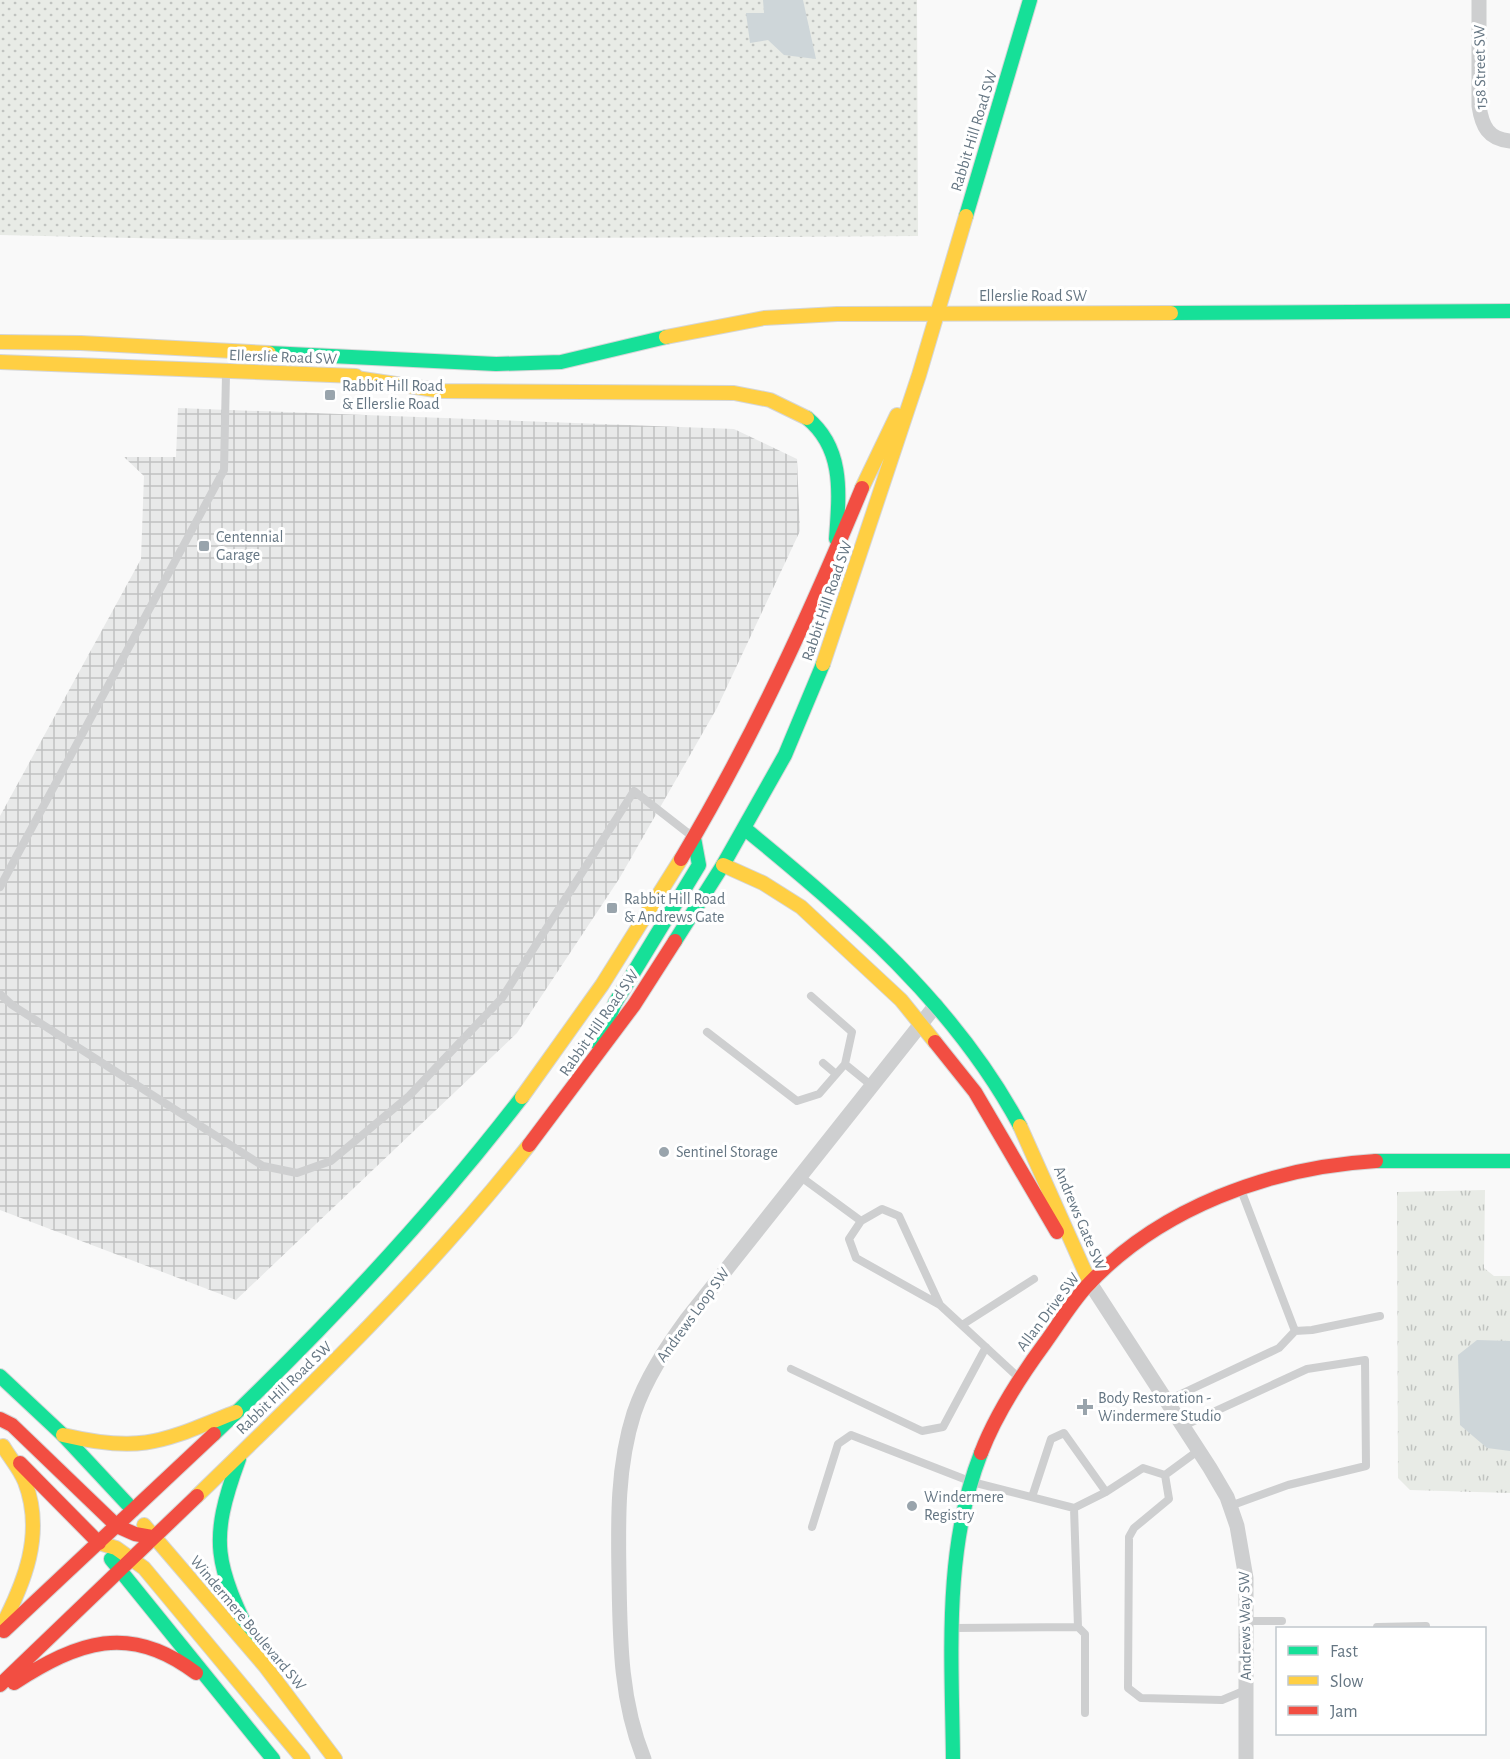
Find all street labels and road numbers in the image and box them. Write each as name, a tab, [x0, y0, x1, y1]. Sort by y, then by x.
street label: 158 Street SW	[1471, 24, 1489, 109]
street label: Rabbit Hill Road SW	[948, 68, 1000, 193]
street label: Ellerslie Road SW	[979, 288, 1088, 304]
street label: Ellerslie Road SW	[229, 347, 338, 367]
street label: Rabbit Hill Road SW	[799, 538, 855, 663]
street label: Rabbit Hill Road SW	[556, 966, 642, 1079]
street label: Andrews Gate SW	[1051, 1164, 1109, 1273]
street label: Andrews Loop SW	[654, 1264, 733, 1365]
street label: Allan Drive SW	[1014, 1269, 1083, 1354]
street label: Rabbit Hill Road SW	[233, 1338, 335, 1437]
street label: Windermere Boulevard SW	[187, 1553, 309, 1694]
street label: Andrews Way SW	[1236, 1570, 1255, 1681]

